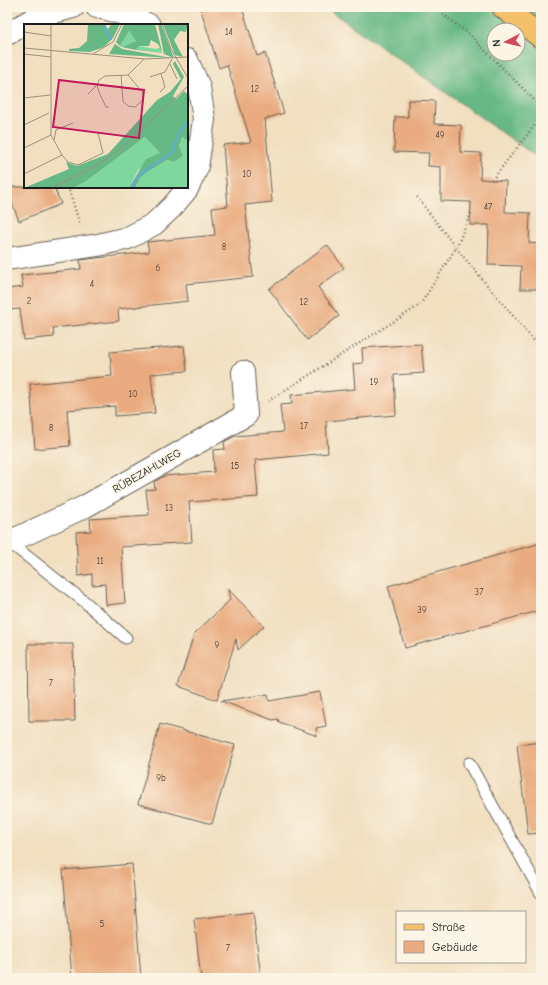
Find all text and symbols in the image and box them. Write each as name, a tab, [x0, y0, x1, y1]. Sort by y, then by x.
north arrow	[486, 22, 526, 62]
inset map	[24, 24, 188, 188]
house number: 14	[225, 27, 233, 37]
text: N	[490, 39, 503, 48]
house number: 12	[251, 84, 259, 94]
house number: 49	[435, 130, 445, 140]
house number: 10	[242, 169, 252, 179]
house number: 47	[484, 202, 493, 212]
house number: 8	[222, 242, 227, 252]
house number: 6	[156, 263, 161, 273]
house number: 4	[90, 279, 94, 289]
house number: 2	[27, 296, 32, 306]
house number: 12	[300, 297, 308, 307]
house number: 19	[370, 377, 378, 387]
house number: 10	[128, 389, 138, 399]
house number: 17	[300, 421, 309, 431]
house number: 8	[49, 423, 54, 433]
street label: RÜBEZAHLWEG	[110, 446, 184, 496]
house number: 15	[231, 461, 239, 471]
house number: 13	[165, 503, 173, 513]
house number: 11	[96, 556, 104, 566]
house number: 37	[475, 587, 484, 597]
house number: 39	[417, 605, 427, 615]
house number: 9	[215, 640, 220, 650]
house number: 7	[49, 678, 54, 688]
house number: 9b	[156, 773, 166, 783]
legend	[396, 911, 526, 963]
house number: 5	[100, 919, 105, 929]
text: Straße	[432, 920, 465, 934]
text: Gebäude	[432, 940, 478, 954]
house number: 7	[226, 943, 231, 953]

